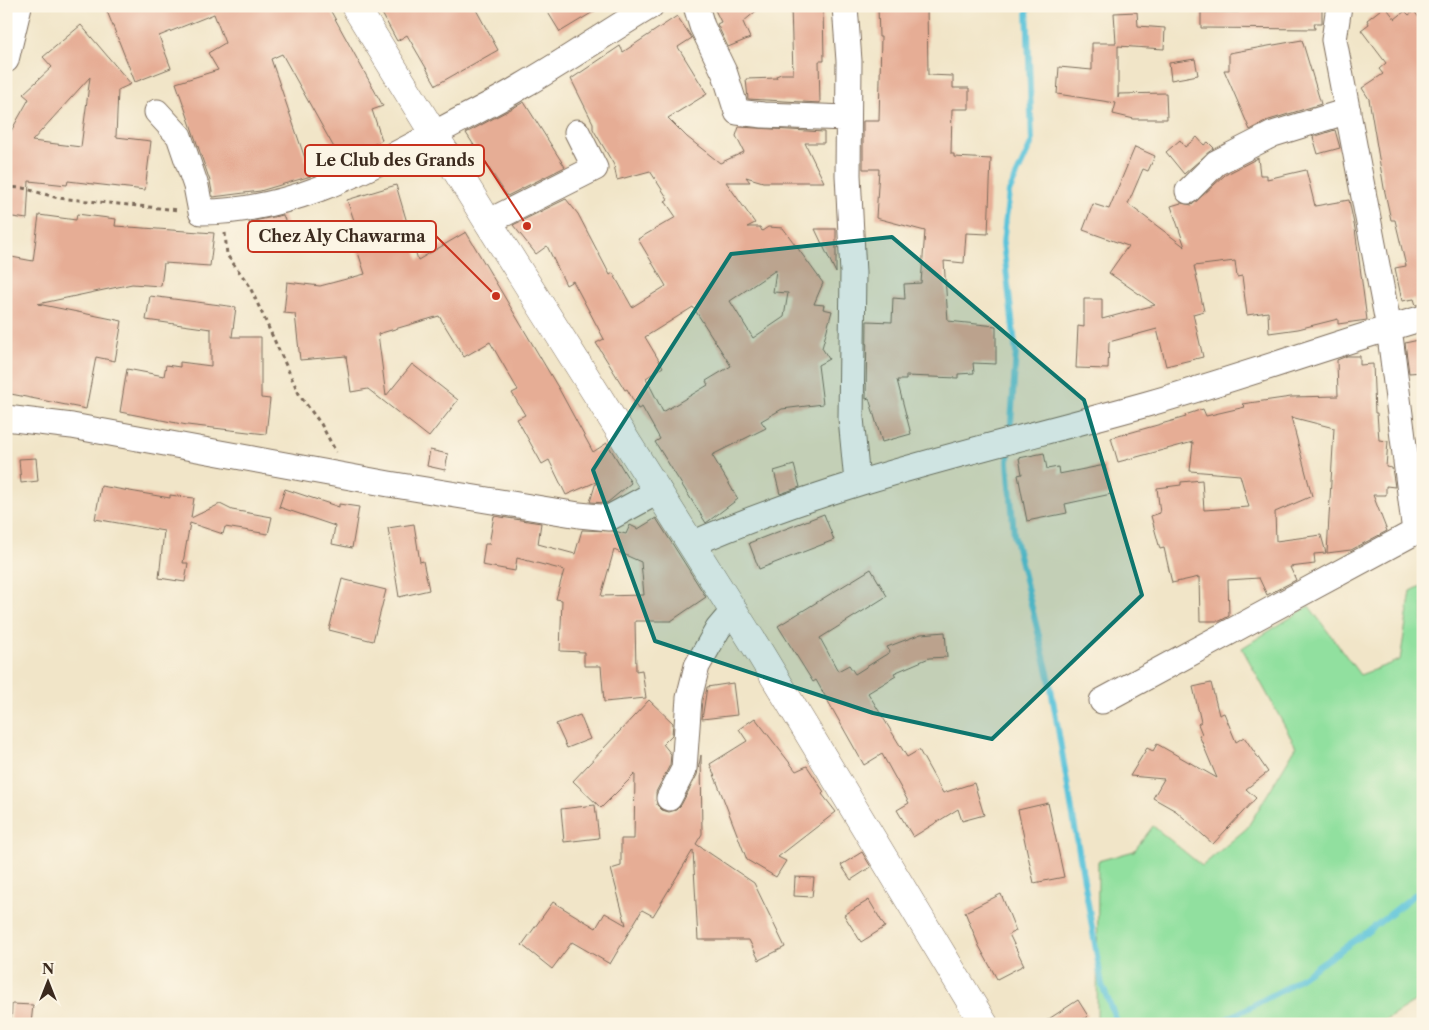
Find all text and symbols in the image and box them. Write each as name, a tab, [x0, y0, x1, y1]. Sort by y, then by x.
callout: Le Club des Grands	[305, 145, 484, 176]
text: Le Club des Grands	[315, 150, 475, 170]
callout: Chez Aly Chawarma	[248, 221, 436, 252]
text: Chez Aly Chawarma	[258, 226, 426, 246]
north arrow	[22, 958, 72, 1008]
text: N	[42, 960, 54, 978]

